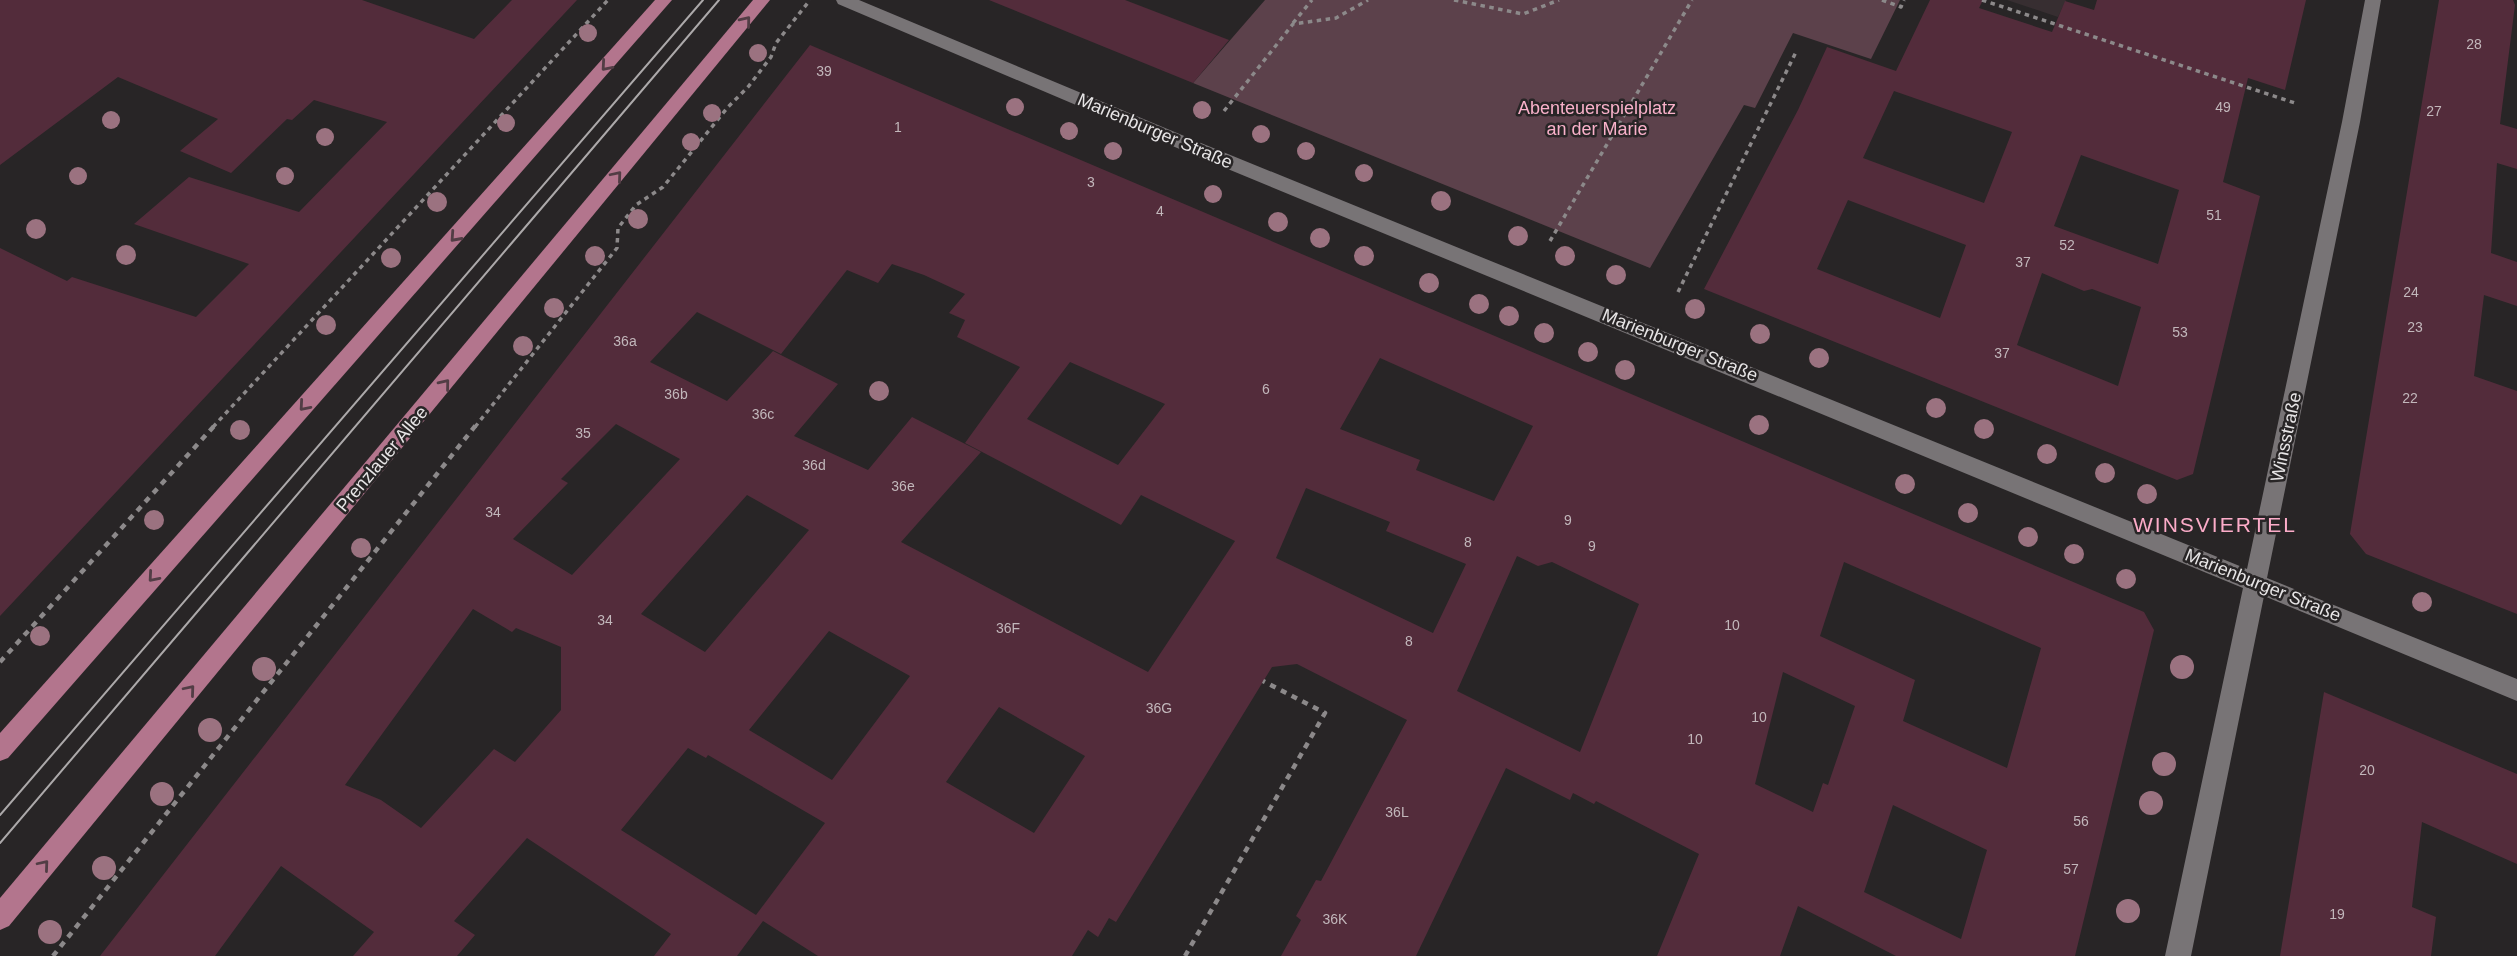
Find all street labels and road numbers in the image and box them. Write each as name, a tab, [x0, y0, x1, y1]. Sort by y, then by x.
street label: Marienburger Straße	[1075, 89, 1235, 173]
street label: Marienburger Straße	[1599, 305, 1761, 385]
street label: Winsstraße	[2267, 390, 2305, 484]
street label: Prenzlauer Allee	[332, 402, 432, 516]
street label: Marienburger Straße	[2182, 545, 2344, 625]

